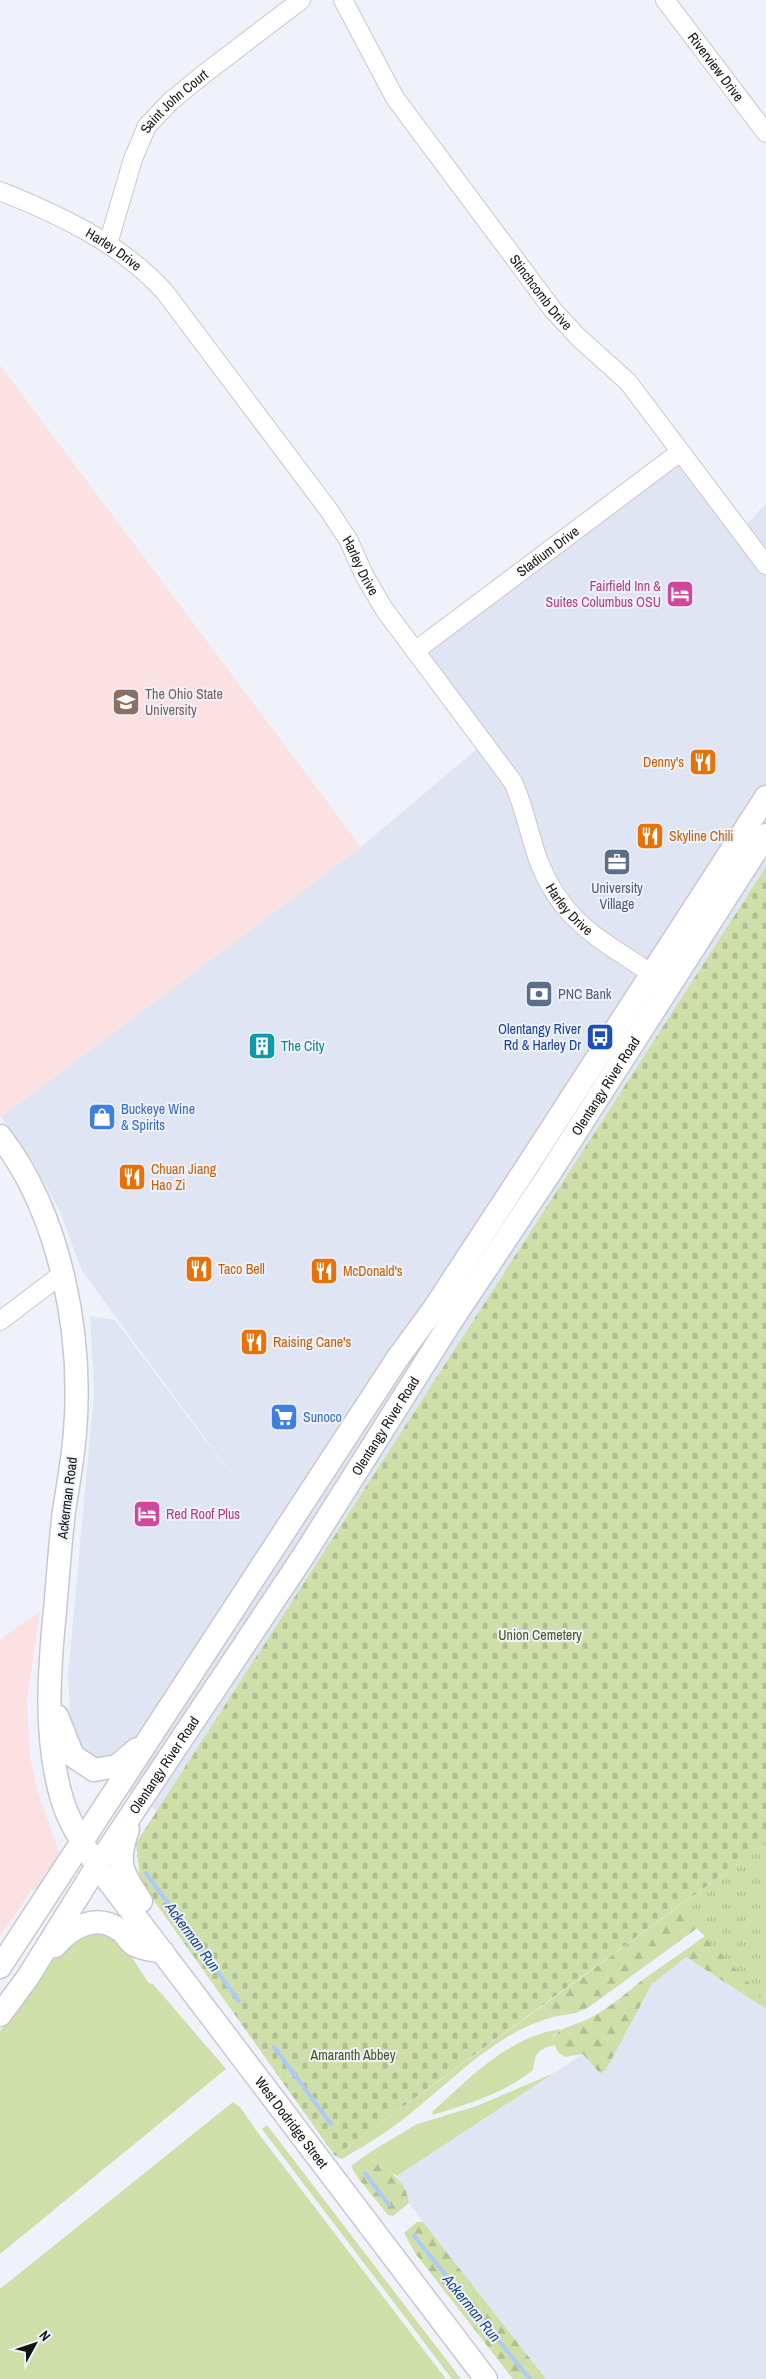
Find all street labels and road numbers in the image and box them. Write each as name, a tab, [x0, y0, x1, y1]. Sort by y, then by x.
street label: Riverview Drive	[684, 29, 748, 105]
street label: Saint John Court	[136, 65, 211, 136]
street label: Harley Drive	[83, 224, 145, 275]
street label: Stinchcomb Drive	[506, 251, 576, 334]
street label: Stadium Drive	[513, 522, 583, 581]
street label: Harley Drive	[339, 532, 383, 599]
street label: Harley Drive	[542, 880, 597, 939]
street label: Olentangy River Road	[567, 1033, 644, 1139]
street label: Olentangy River Road	[347, 1373, 423, 1479]
street label: Ackerman Road	[53, 1456, 81, 1541]
street label: Olentangy River Road	[125, 1713, 203, 1818]
street label: West Dodridge Street	[251, 2073, 332, 2172]

